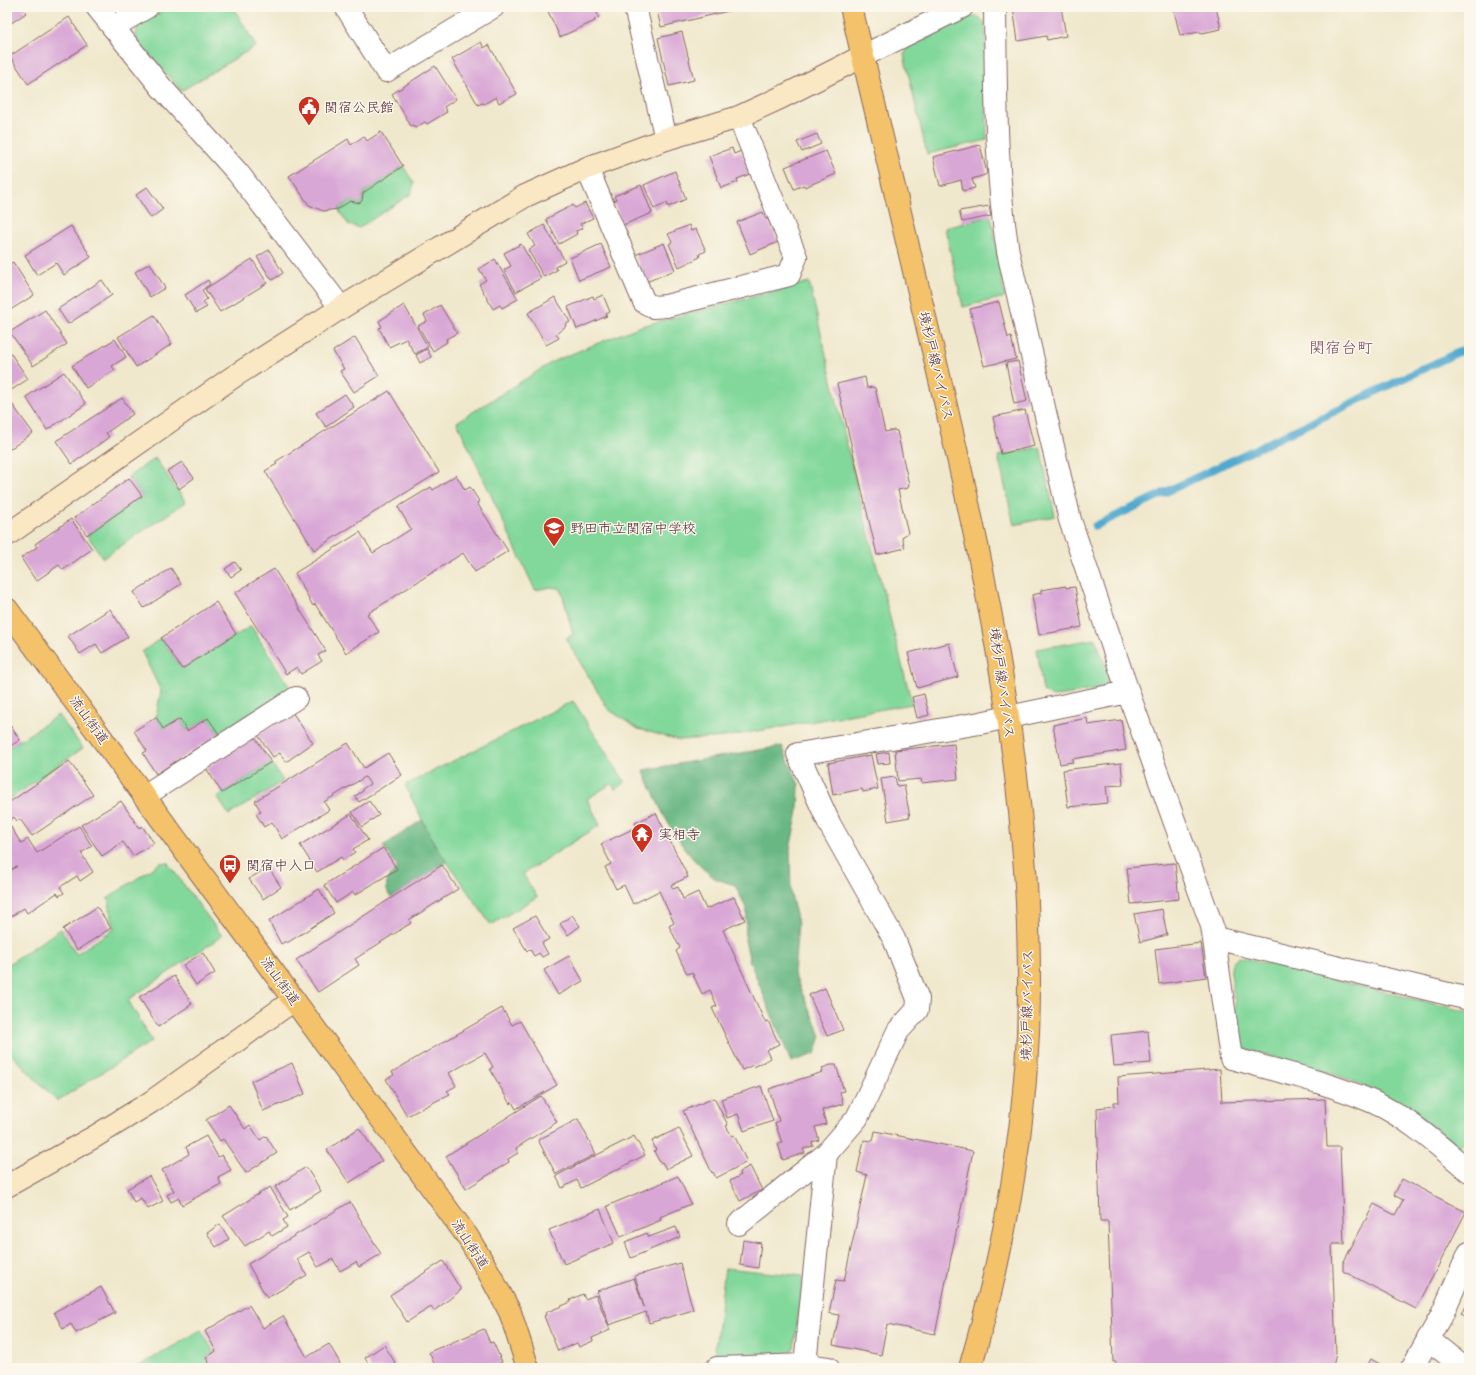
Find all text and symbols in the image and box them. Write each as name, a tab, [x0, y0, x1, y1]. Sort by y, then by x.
public building icon: 関宿公民館	[296, 94, 322, 127]
place label: 関宿公民館	[324, 99, 394, 116]
street label: 境杉戸線バイパス	[915, 310, 957, 422]
district label: 関宿台町	[1309, 338, 1373, 358]
school or university icon: 野田市立関宿中学校	[541, 515, 567, 548]
place label: 野田市立関宿中学校	[570, 520, 696, 537]
street label: 境杉戸線バイパス	[986, 626, 1018, 740]
street label: 流山街道	[66, 692, 112, 748]
temple icon: 実相寺	[629, 821, 655, 854]
place label: 実相寺	[658, 826, 700, 843]
bus stop icon: 関宿中入口	[217, 852, 243, 885]
place label: 関宿中入口	[246, 857, 316, 874]
street label: 境杉戸線バイパス	[1018, 949, 1036, 1061]
street label: 流山街道	[257, 953, 303, 1009]
street label: 流山街道	[448, 1216, 492, 1272]

